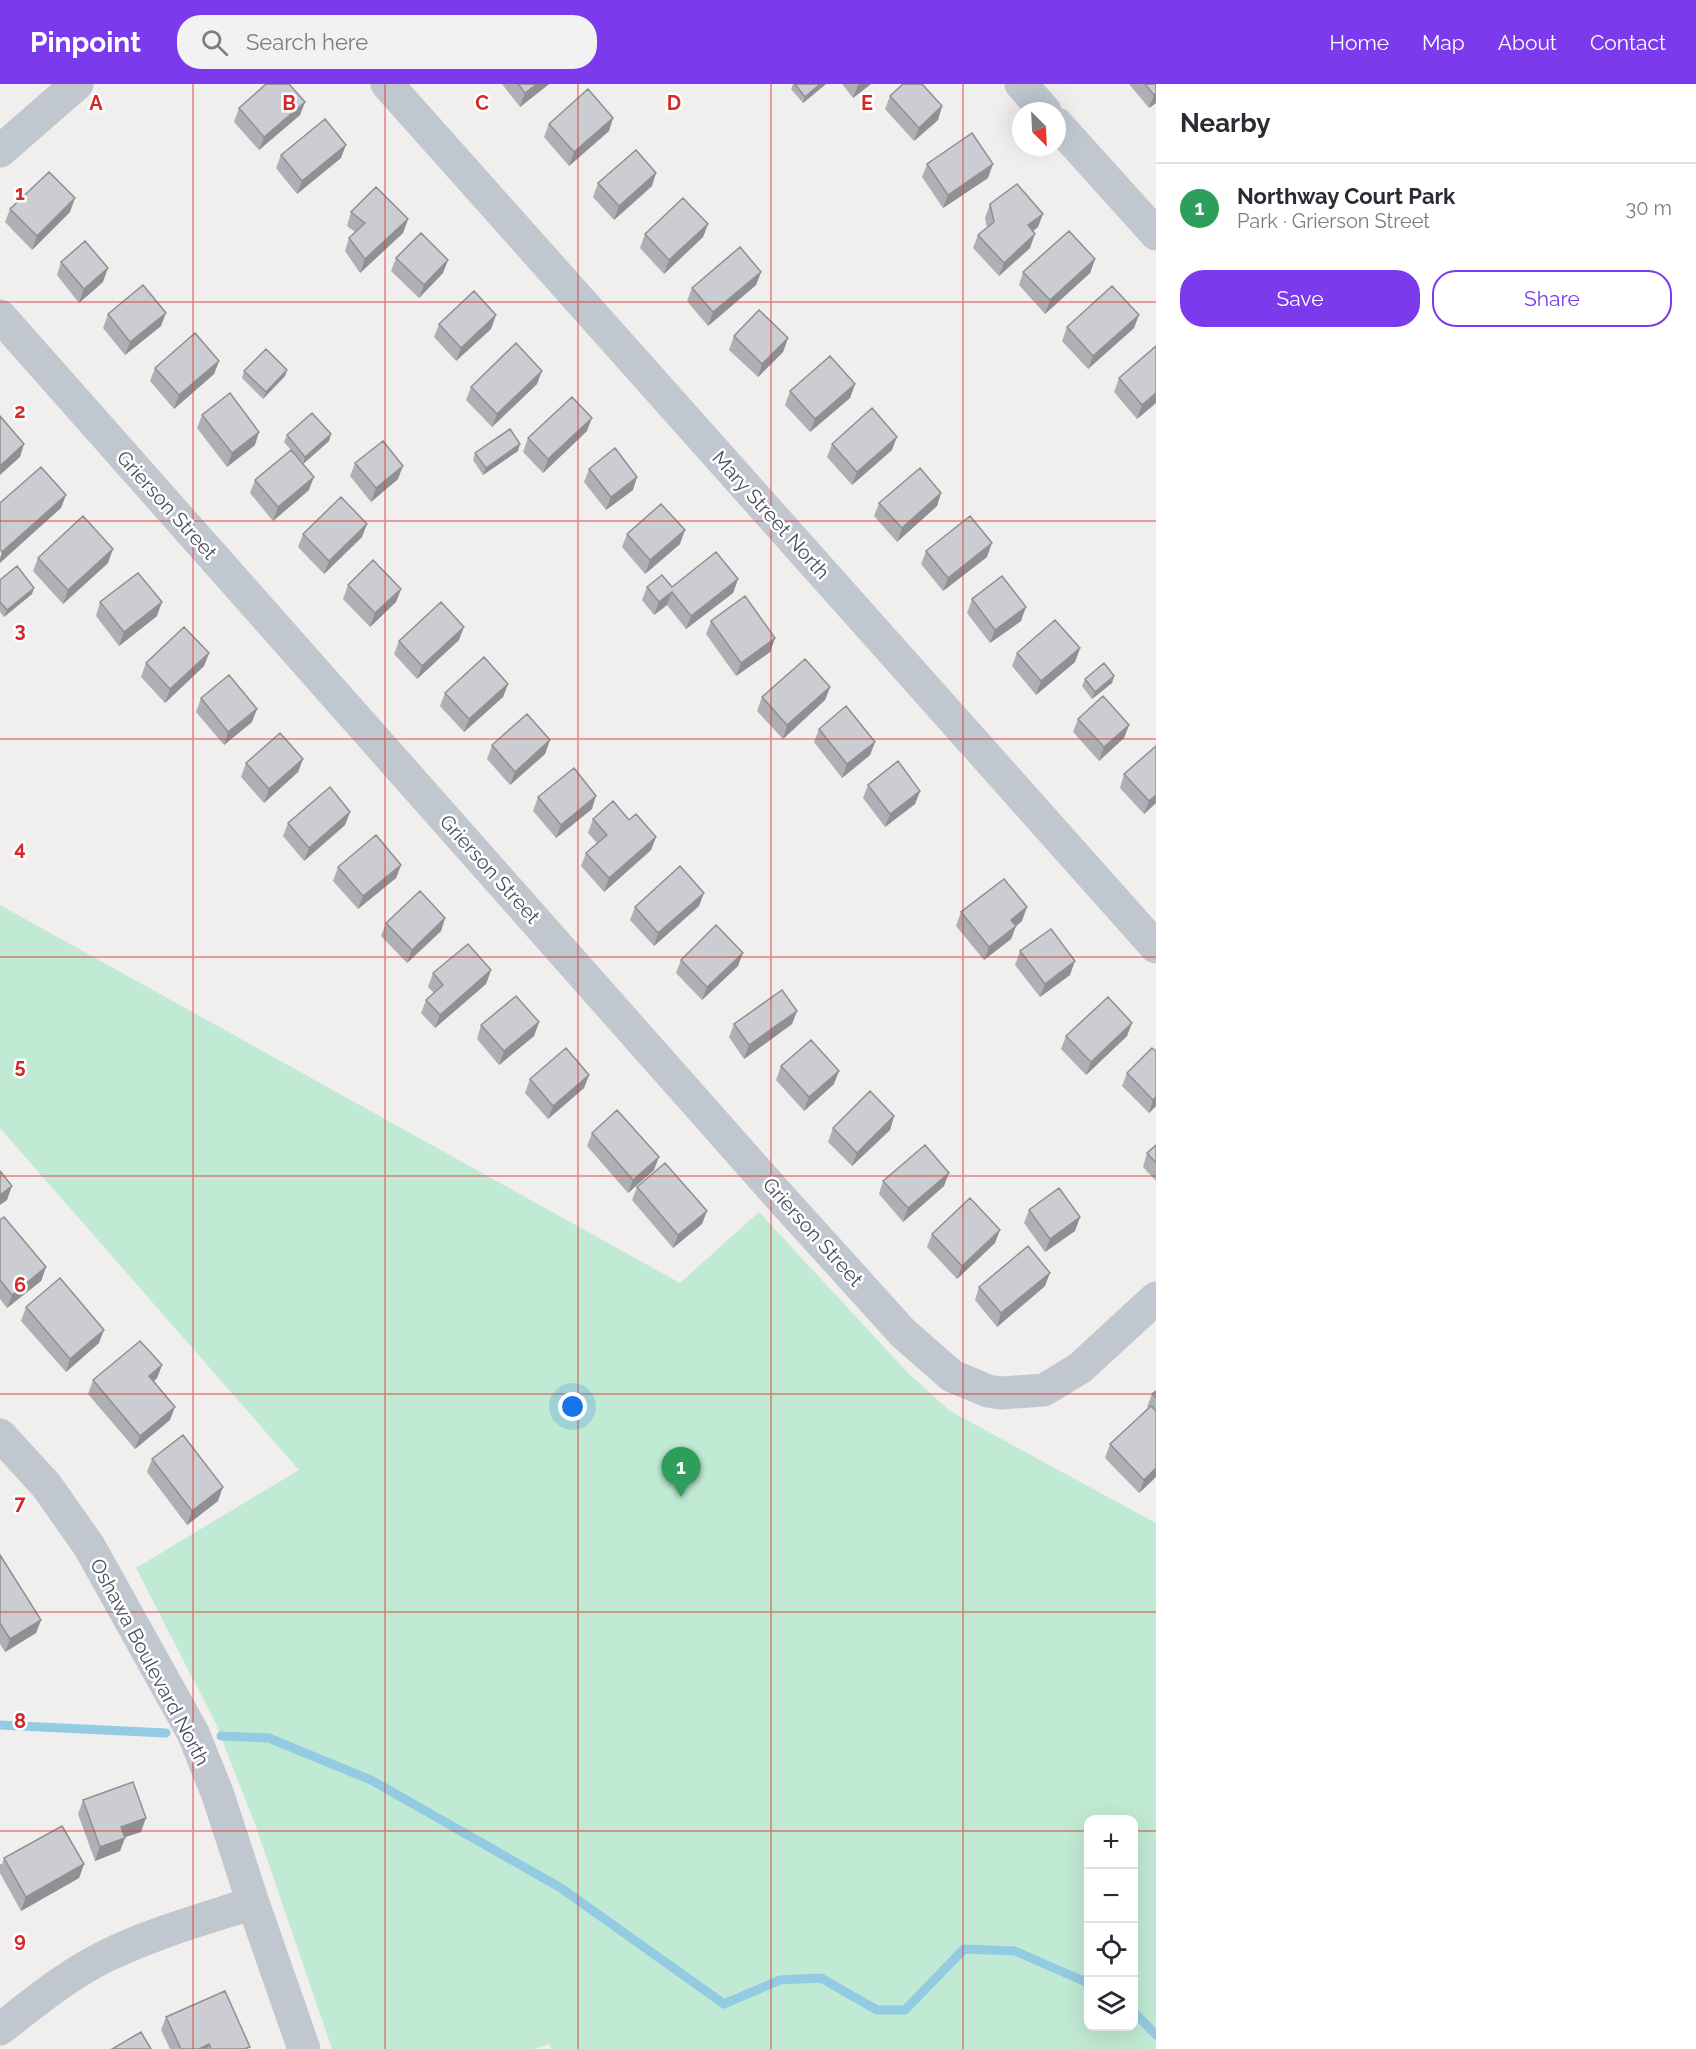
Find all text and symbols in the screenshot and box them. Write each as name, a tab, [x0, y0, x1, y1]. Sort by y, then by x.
search box	[177, 15, 597, 69]
text: Pinpoint	[30, 26, 141, 59]
icon: search	[198, 26, 231, 59]
text: Search here	[246, 29, 368, 55]
text: Home	[1330, 30, 1389, 55]
text: Map	[1422, 30, 1465, 55]
text: About	[1498, 30, 1557, 55]
text: Contact	[1590, 30, 1666, 55]
text: A	[89, 91, 103, 115]
text: B	[282, 91, 296, 115]
text: C	[475, 91, 489, 115]
text: D	[667, 91, 681, 115]
text: E	[861, 91, 873, 115]
north arrow	[1012, 102, 1066, 156]
text: Nearby	[1180, 108, 1270, 138]
text: 1	[15, 181, 25, 205]
text: Northway Court Park	[1237, 183, 1455, 209]
text: 1	[1195, 196, 1204, 220]
text: 30 m	[1626, 196, 1672, 220]
text: Park · Grierson Street	[1237, 209, 1430, 233]
button: Save	[1180, 270, 1420, 327]
button: Share	[1432, 270, 1672, 327]
text: 2	[14, 399, 26, 423]
street label: Grierson Street	[112, 446, 222, 565]
street label: Mary Street North	[707, 446, 835, 584]
text: 3	[14, 618, 26, 642]
street label: Grierson Street	[435, 810, 545, 929]
text: 4	[14, 836, 26, 860]
text: 5	[14, 1054, 26, 1078]
street label: Grierson Street	[758, 1173, 868, 1292]
text: 6	[14, 1273, 26, 1297]
your location	[558, 1392, 587, 1421]
pin: 1	[662, 1448, 700, 1497]
text: 7	[14, 1491, 26, 1515]
street label: Oshawa Boulevard North	[85, 1554, 215, 1770]
text: 8	[14, 1709, 26, 1733]
map controls	[1084, 1815, 1138, 2031]
button: +	[1084, 1815, 1138, 1869]
button: −	[1084, 1869, 1138, 1923]
button: locate	[1084, 1923, 1138, 1977]
text: 9	[14, 1928, 26, 1952]
button: layers	[1084, 1977, 1138, 2031]

